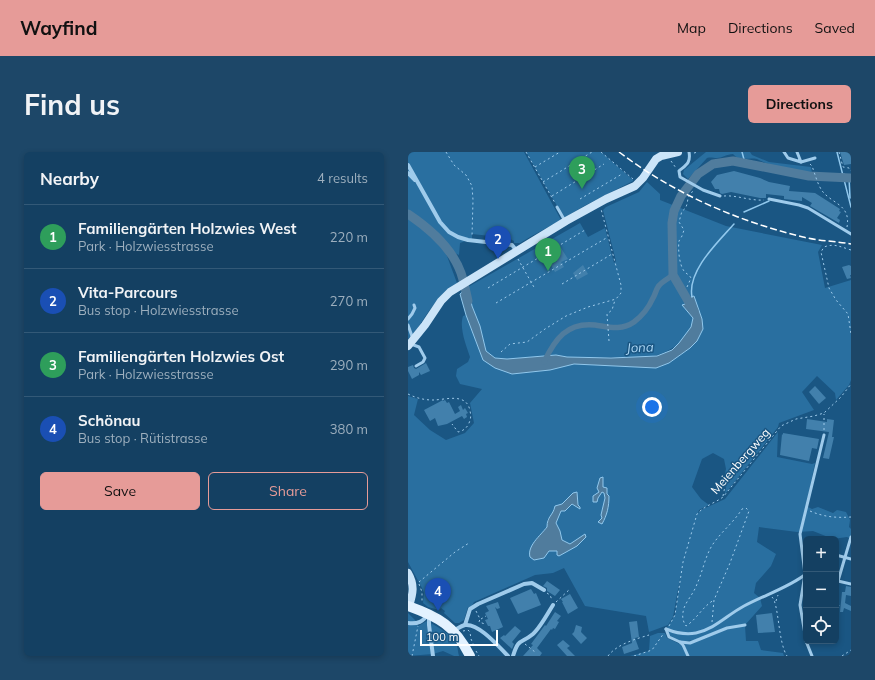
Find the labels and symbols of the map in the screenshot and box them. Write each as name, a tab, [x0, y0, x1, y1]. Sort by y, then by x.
pin: 3	[569, 156, 595, 189]
pin: 2	[485, 226, 511, 259]
pin: 1	[535, 238, 561, 271]
water label: Jona	[625, 339, 654, 356]
your location	[642, 397, 662, 417]
street label: Meienbergweg	[707, 425, 773, 497]
pin: 4	[425, 578, 451, 611]
scale bar	[420, 628, 498, 647]

